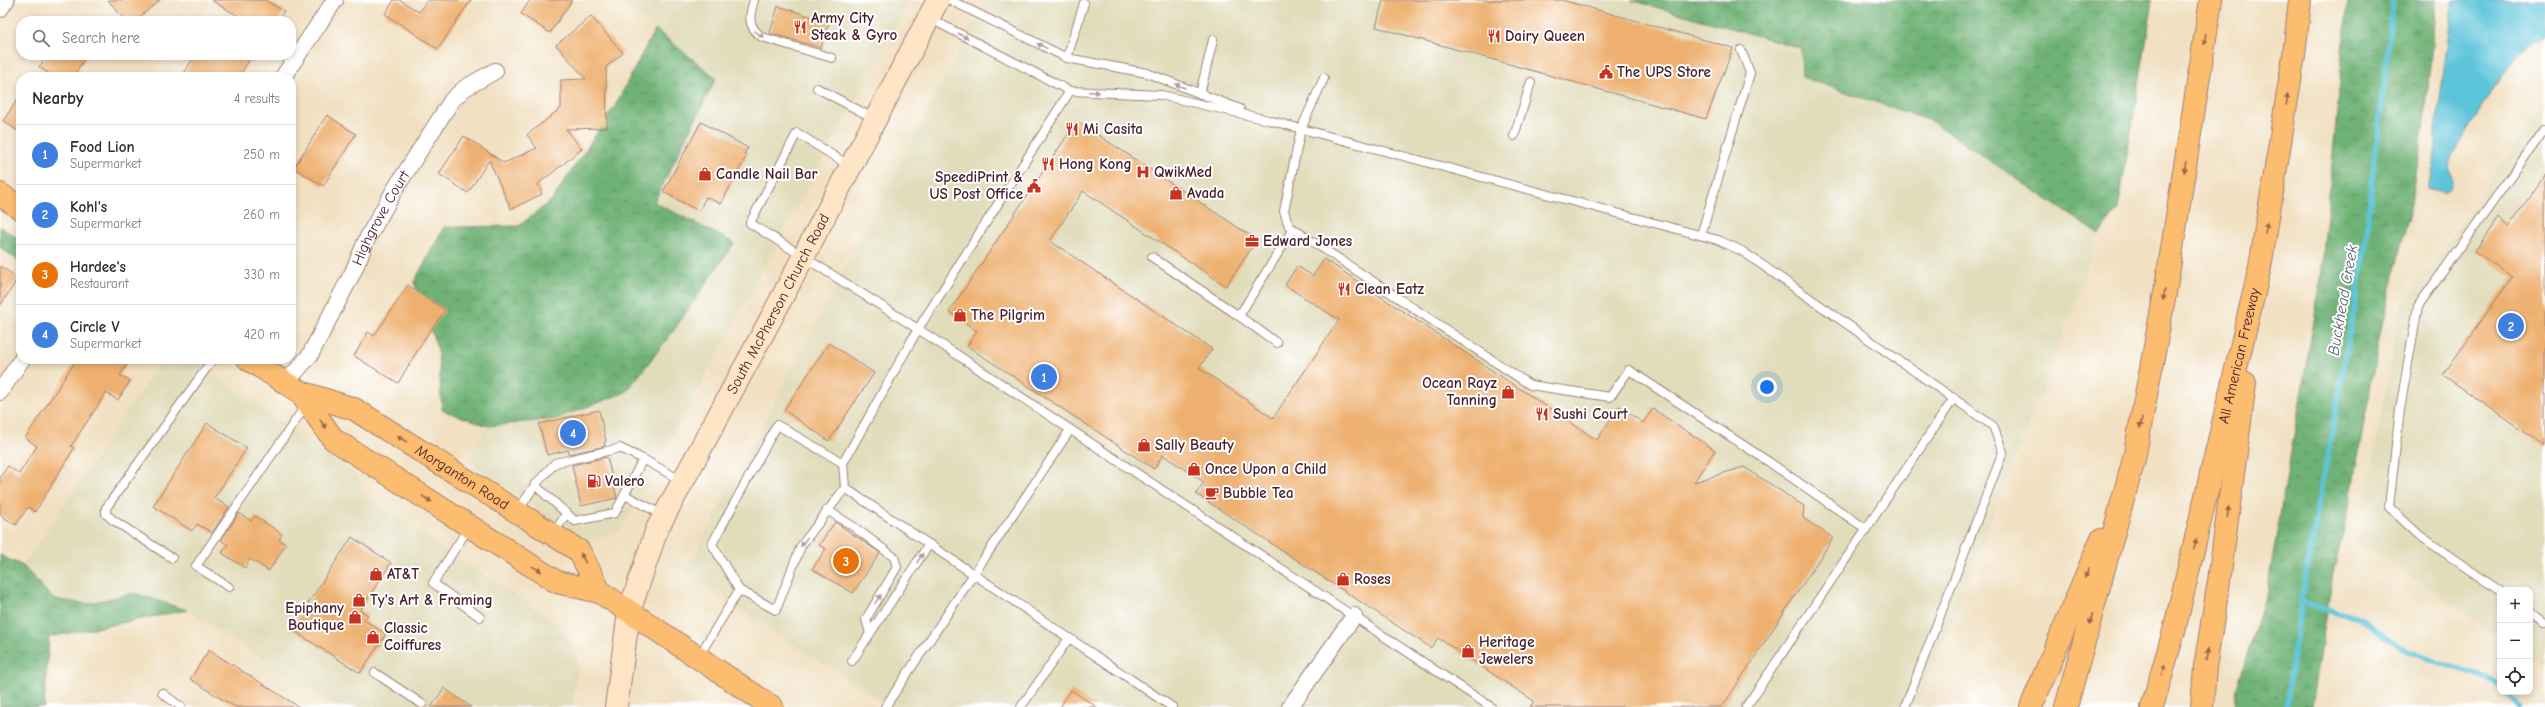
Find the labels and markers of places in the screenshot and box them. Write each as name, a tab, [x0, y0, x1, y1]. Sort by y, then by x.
place label: Army City Steak & Gyro	[811, 9, 897, 44]
restaurant icon: Army City Steak & Gyro	[792, 19, 808, 35]
place label: Dairy Queen	[1505, 27, 1585, 45]
restaurant icon: Dairy Queen	[1486, 28, 1502, 44]
place label: The UPS Store	[1617, 63, 1711, 81]
public building icon: The UPS Store	[1598, 64, 1614, 80]
place label: Mi Casita	[1083, 120, 1143, 138]
restaurant icon: Mi Casita	[1064, 121, 1080, 137]
place label: Hong Kong	[1059, 155, 1132, 173]
restaurant icon: Hong Kong	[1040, 156, 1056, 172]
place label: QwikMed	[1154, 163, 1212, 181]
hospital icon: QwikMed	[1135, 164, 1151, 180]
place label: Candle Nail Bar	[716, 165, 818, 183]
shop icon: Candle Nail Bar	[697, 166, 713, 182]
place label: SpeediPrint & US Post Office	[929, 168, 1023, 203]
public building icon: SpeediPrint & US Post Office	[1026, 178, 1042, 194]
place label: Avada	[1187, 184, 1224, 202]
shop icon: Avada	[1168, 185, 1184, 201]
place label: Edward Jones	[1263, 232, 1352, 250]
office icon: Edward Jones	[1244, 233, 1260, 249]
place label: Clean Eatz	[1355, 280, 1424, 298]
restaurant icon: Clean Eatz	[1336, 281, 1352, 297]
place label: The Pilgrim	[971, 306, 1045, 324]
shop icon: The Pilgrim	[952, 307, 968, 323]
pin: 2	[2498, 311, 2524, 341]
pin: 1	[1031, 362, 1057, 392]
place label: Ocean Rayz Tanning	[1422, 374, 1498, 409]
shop icon: Ocean Rayz Tanning	[1500, 384, 1516, 400]
place label: Sushi Court	[1553, 405, 1629, 423]
restaurant icon: Sushi Court	[1534, 406, 1550, 422]
pin: 4	[560, 418, 586, 448]
place label: Sally Beauty	[1155, 436, 1234, 454]
shop icon: Sally Beauty	[1136, 437, 1152, 453]
place label: Once Upon a Child	[1205, 460, 1326, 478]
shop icon: Once Upon a Child	[1186, 461, 1202, 477]
place label: Valero	[605, 472, 645, 490]
fuel station icon: Valero	[586, 473, 602, 489]
place label: Bubble Tea	[1223, 484, 1294, 502]
cafe icon: Bubble Tea	[1204, 485, 1220, 501]
pin: 3	[833, 546, 859, 576]
place label: AT&T	[387, 565, 419, 583]
shop icon: AT&T	[368, 566, 384, 582]
place label: Roses	[1354, 570, 1391, 588]
shop icon: Roses	[1335, 571, 1351, 587]
place label: Ty's Art & Framing	[370, 591, 493, 609]
shop icon: Ty's Art & Framing	[351, 592, 367, 608]
place label: Epiphany Boutique	[285, 599, 344, 634]
shop icon: Epiphany Boutique	[347, 609, 363, 625]
place label: Classic Coiffures	[384, 619, 441, 654]
shop icon: Classic Coiffures	[365, 629, 381, 645]
place label: Heritage Jewelers	[1479, 633, 1535, 668]
shop icon: Heritage Jewelers	[1460, 643, 1476, 659]

